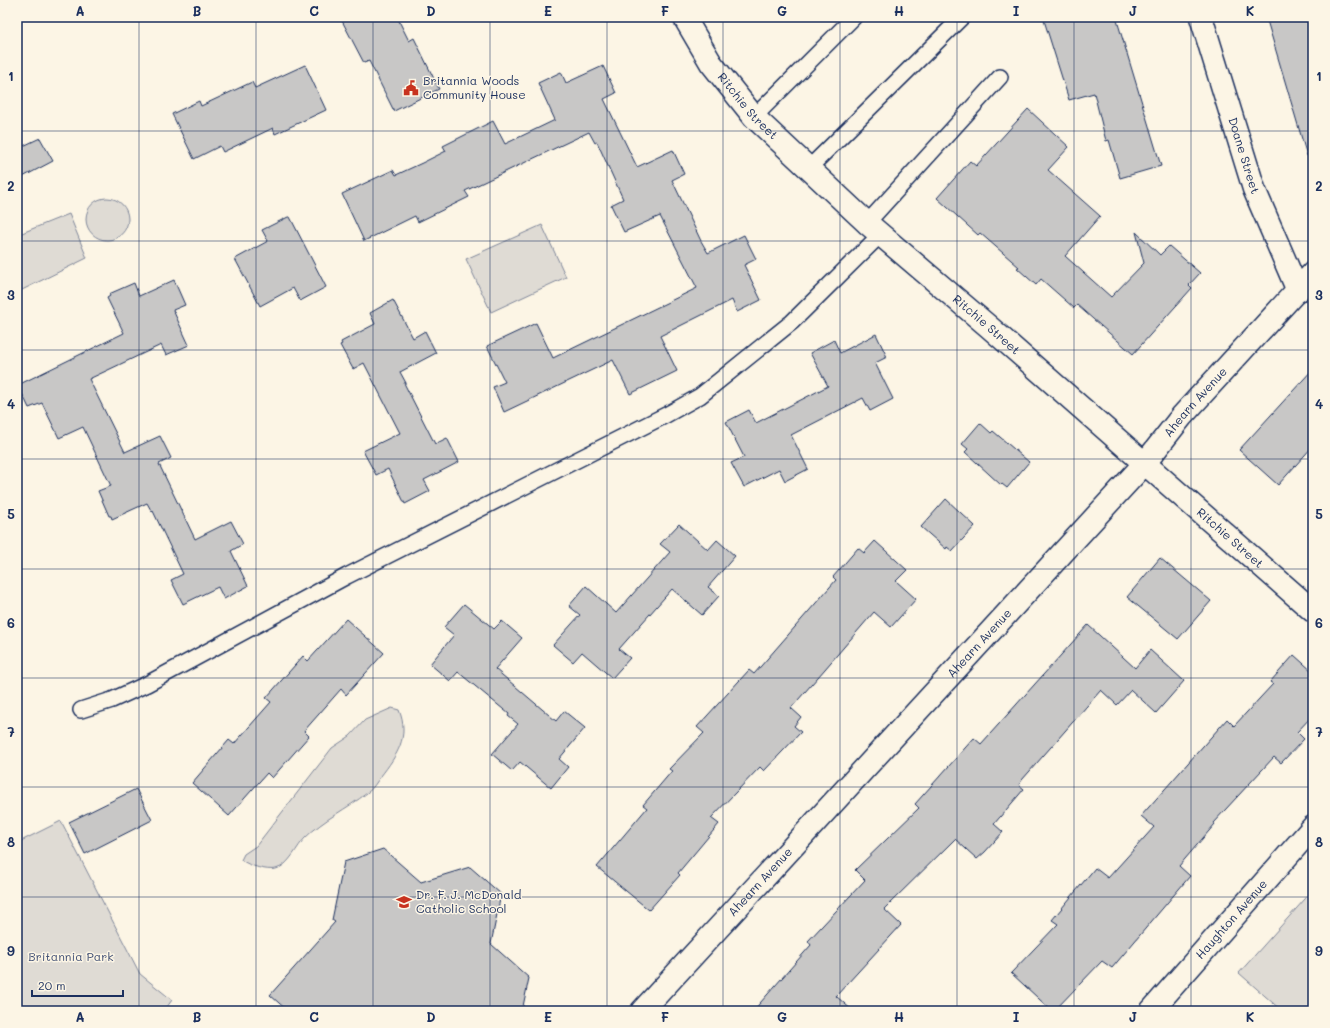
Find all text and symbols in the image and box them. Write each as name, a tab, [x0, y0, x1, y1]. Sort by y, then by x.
text: A	[75, 2, 85, 19]
text: B	[193, 2, 202, 19]
text: C	[309, 2, 319, 19]
text: D	[426, 2, 436, 19]
text: E	[544, 2, 552, 19]
text: F	[661, 2, 669, 19]
text: G	[777, 2, 787, 19]
text: H	[894, 2, 904, 19]
text: I	[1013, 2, 1020, 19]
text: J	[1129, 2, 1137, 19]
text: K	[1246, 2, 1255, 19]
text: 1	[8, 67, 14, 84]
text: 1	[1316, 67, 1322, 84]
street label: Ritchie Street	[715, 69, 782, 142]
place label: Britannia Woods Community House	[423, 72, 526, 102]
public building icon: Britannia Woods Community House	[402, 79, 420, 97]
street label: Doane Street	[1225, 115, 1264, 196]
text: 2	[7, 177, 15, 194]
text: 2	[1315, 177, 1323, 194]
text: 3	[7, 286, 15, 303]
text: 3	[1315, 286, 1323, 303]
street label: Ritchie Street	[950, 291, 1024, 357]
street label: Ahearn Avenue	[1160, 363, 1230, 440]
text: 4	[7, 395, 15, 412]
text: 4	[1315, 395, 1323, 412]
street label: Ritchie Street	[1194, 504, 1267, 571]
text: 5	[7, 505, 15, 522]
text: 5	[1315, 505, 1323, 522]
street label: Ahearn Avenue	[943, 605, 1014, 681]
text: 6	[7, 614, 15, 631]
text: 6	[1315, 614, 1323, 631]
text: 7	[7, 723, 15, 740]
text: 7	[1315, 723, 1323, 740]
text: 8	[7, 833, 15, 850]
text: 8	[1315, 833, 1323, 850]
street label: Ahearn Avenue	[724, 844, 795, 919]
street label: Haughton Avenue	[1192, 876, 1270, 962]
place label: Dr. F. J. McDonald Catholic School	[416, 886, 522, 916]
school or university icon: Dr. F. J. McDonald Catholic School	[395, 893, 413, 911]
text: 9	[7, 942, 15, 959]
text: 9	[1315, 942, 1323, 959]
park label: Britannia Park	[28, 948, 114, 964]
scale bar	[32, 972, 123, 998]
text: 20 m	[38, 977, 66, 993]
text: A	[75, 1008, 85, 1025]
text: B	[193, 1008, 202, 1025]
text: C	[309, 1008, 319, 1025]
text: D	[426, 1008, 436, 1025]
text: E	[544, 1008, 552, 1025]
text: F	[661, 1008, 669, 1025]
text: G	[777, 1008, 787, 1025]
text: H	[894, 1008, 904, 1025]
text: I	[1013, 1008, 1020, 1025]
text: J	[1129, 1008, 1137, 1025]
text: K	[1246, 1008, 1255, 1025]

